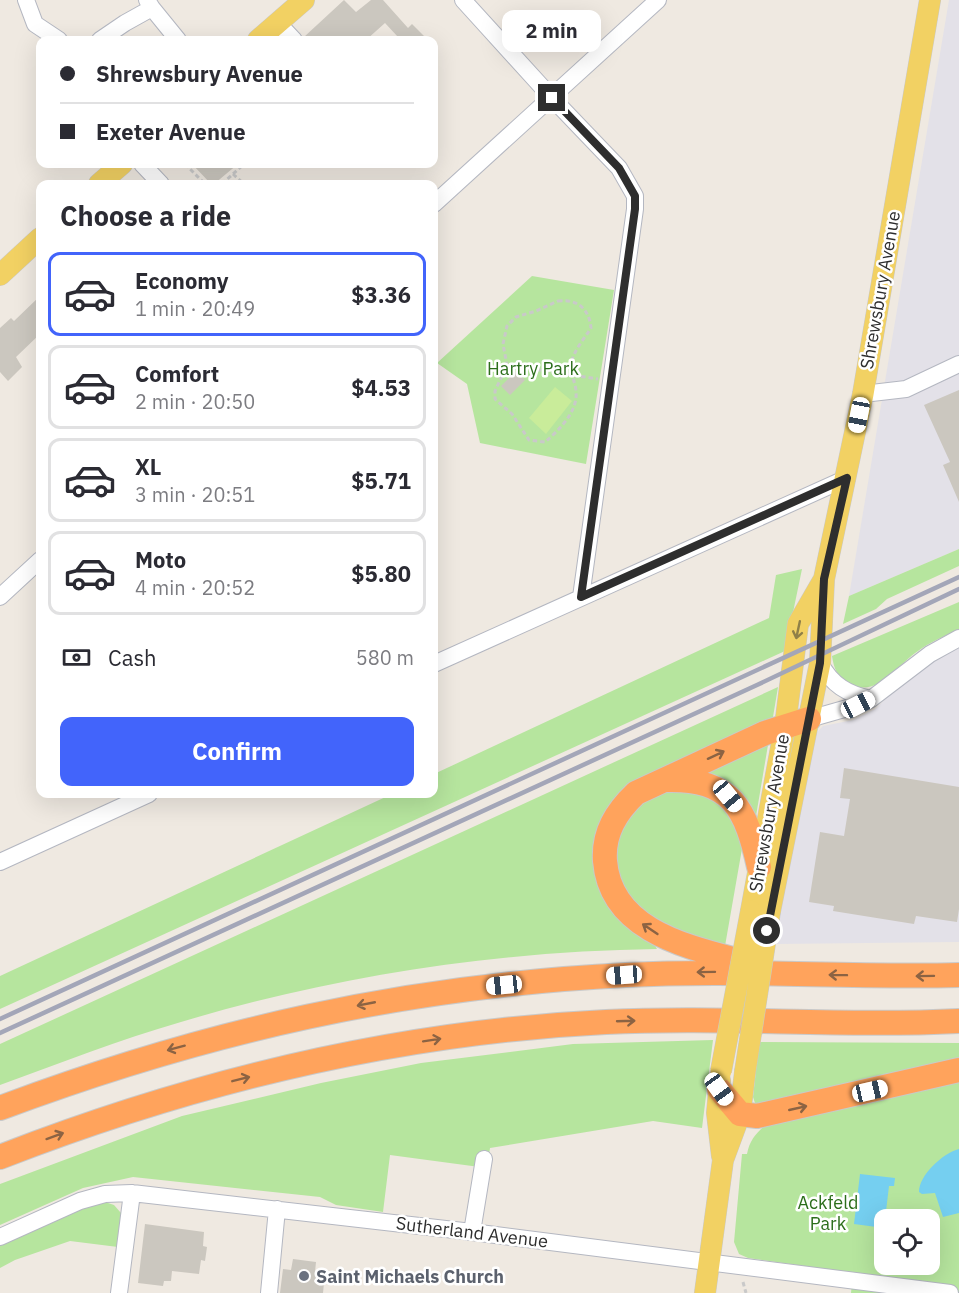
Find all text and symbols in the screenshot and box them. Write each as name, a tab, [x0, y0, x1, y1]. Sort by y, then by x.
callout: 2 min	[502, 11, 602, 53]
text: 2 min	[525, 17, 578, 44]
text: Shrewsbury Avenue	[96, 59, 303, 88]
route end	[538, 84, 565, 111]
text: Exeter Avenue	[96, 117, 246, 146]
text: Choose a ride	[60, 198, 231, 233]
street label: Shrewsbury Avenue	[855, 209, 905, 371]
text: Economy	[135, 266, 229, 295]
icon: car	[63, 267, 117, 321]
text: $3.36	[351, 280, 411, 309]
text: 1 min · 20:49	[135, 295, 255, 322]
park label: Hartry Park	[487, 357, 579, 380]
text: Comfort	[135, 359, 219, 388]
icon: car	[63, 360, 117, 414]
text: $4.53	[351, 373, 411, 402]
text: 2 min · 20:50	[135, 388, 255, 415]
car	[847, 396, 871, 434]
text: XL	[135, 452, 161, 481]
icon: car	[63, 453, 117, 507]
text: $5.71	[351, 466, 411, 495]
text: 3 min · 20:51	[135, 481, 255, 508]
text: Moto	[135, 545, 186, 574]
icon: car	[63, 546, 117, 600]
text: $5.80	[351, 559, 411, 588]
text: 4 min · 20:52	[135, 574, 255, 601]
one-way arrow	[792, 620, 803, 639]
icon: cash	[60, 641, 93, 674]
text: Cash	[108, 643, 157, 672]
text: 580 m	[356, 644, 414, 671]
car	[838, 689, 878, 721]
button: Confirm	[60, 717, 414, 786]
street label: Shrewsbury Avenue	[744, 732, 794, 894]
one-way arrow	[707, 749, 725, 761]
car	[710, 776, 746, 816]
route start	[753, 917, 780, 944]
one-way arrow	[643, 923, 659, 935]
car	[605, 965, 643, 985]
one-way arrow	[696, 967, 716, 978]
one-way arrow	[828, 969, 848, 981]
one-way arrow	[915, 970, 935, 982]
car	[485, 974, 523, 996]
one-way arrow	[356, 999, 376, 1010]
one-way arrow	[615, 1015, 635, 1027]
one-way arrow	[421, 1034, 441, 1045]
one-way arrow	[167, 1043, 186, 1055]
car	[701, 1069, 737, 1109]
one-way arrow	[231, 1072, 250, 1084]
car	[850, 1078, 890, 1104]
one-way arrow	[788, 1102, 807, 1113]
one-way arrow	[45, 1130, 63, 1141]
park label: Ackfeld Park	[797, 1191, 859, 1235]
map controls	[874, 1209, 940, 1275]
button: locate	[874, 1209, 940, 1275]
street label: Sutherland Avenue	[395, 1211, 550, 1253]
place label: Saint Michaels Church	[316, 1265, 504, 1288]
marker: Saint Michaels Church	[297, 1269, 311, 1283]

